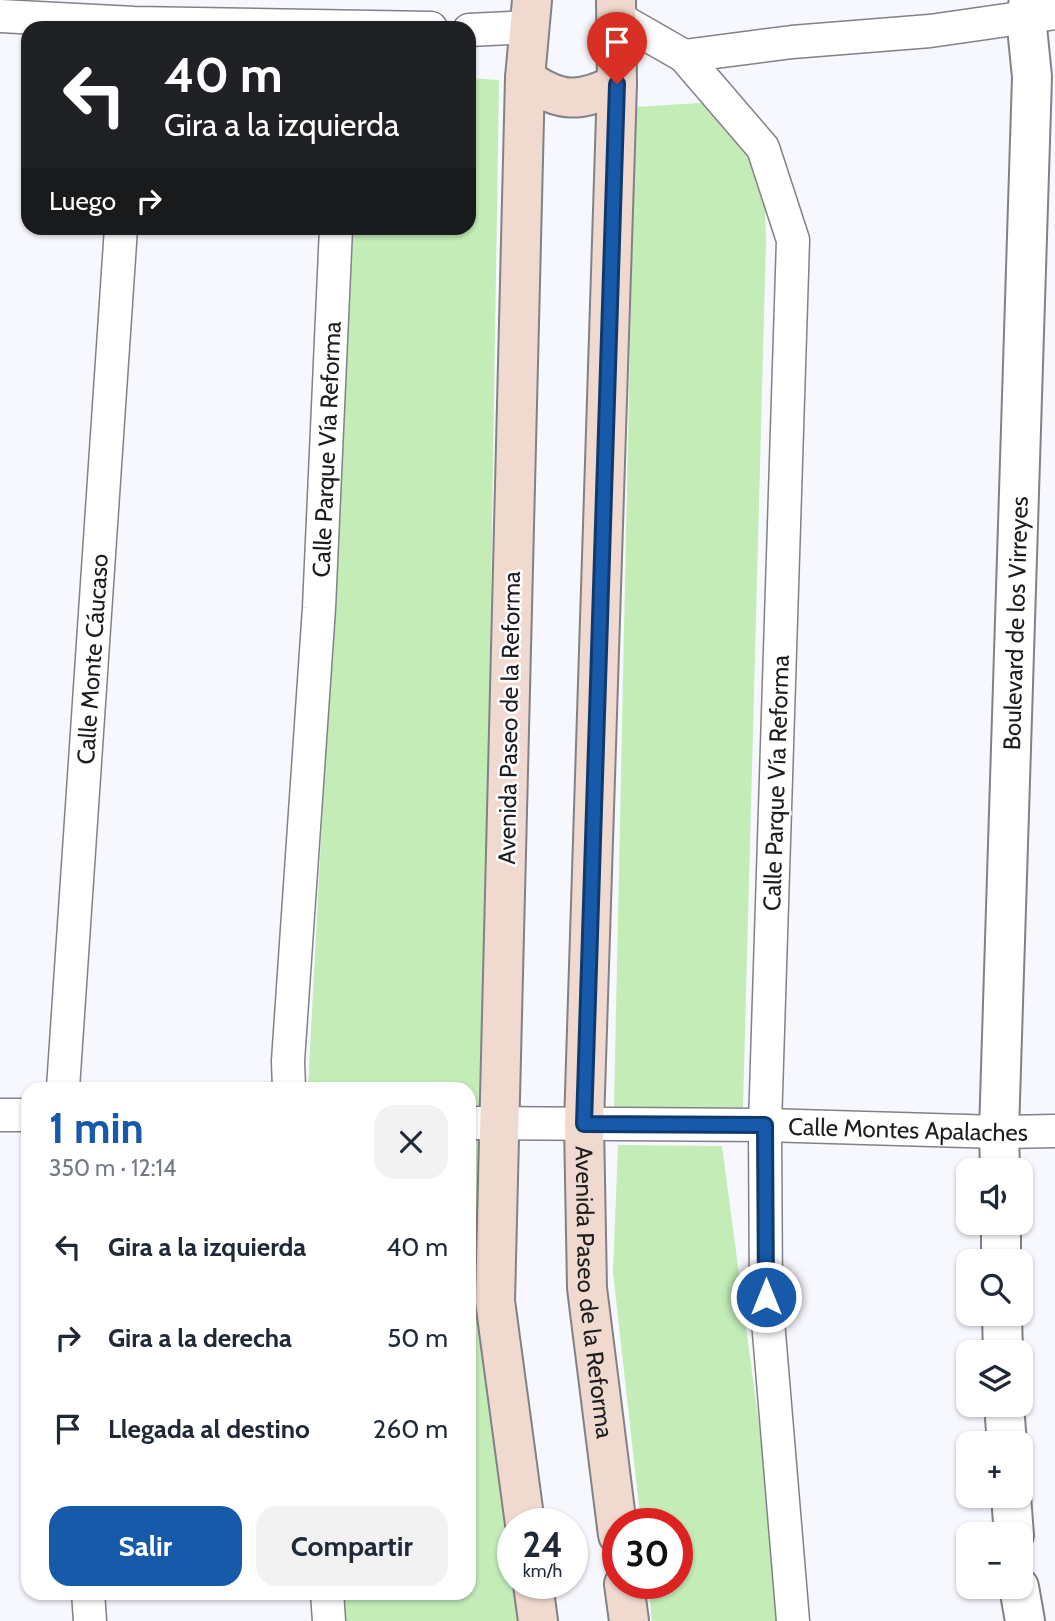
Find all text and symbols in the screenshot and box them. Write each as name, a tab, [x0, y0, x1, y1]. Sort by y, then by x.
pin	[587, 12.0, 647, 84]
icon: arrive	[598, 23, 636, 61]
text: 40 m	[164, 45, 283, 104]
icon: left	[49, 49, 140, 140]
text: Gira a la izquierda	[164, 105, 399, 144]
icon: right	[130, 182, 168, 220]
text: Luego	[49, 185, 116, 217]
street label: Calle Parque Vía Reforma	[306, 320, 346, 578]
street label: Boulevard de los Virreyes	[996, 496, 1033, 751]
street label: Calle Monte Cáucaso	[70, 553, 114, 765]
street label: Avenida Paseo de la Reforma	[492, 571, 526, 865]
street label: Calle Parque Vía Reforma	[757, 654, 795, 911]
text: 1 min	[49, 1102, 144, 1154]
button: close	[374, 1105, 448, 1179]
street label: Calle Montes Apalaches	[788, 1111, 1028, 1147]
street label: Avenida Paseo de la Reforma	[570, 1145, 620, 1440]
text: 350 m · 12:14	[49, 1154, 176, 1182]
map controls	[956, 1158, 1033, 1599]
button: sound	[956, 1158, 1033, 1235]
icon: left	[49, 1228, 87, 1266]
text: Gira a la izquierda	[108, 1231, 306, 1263]
text: 40 m	[386, 1231, 448, 1263]
button: search	[956, 1249, 1033, 1326]
position arrow	[729, 1260, 803, 1334]
icon: right	[49, 1319, 87, 1357]
text: Gira a la derecha	[108, 1322, 292, 1354]
text: 50 m	[387, 1322, 448, 1354]
button: layers	[956, 1340, 1033, 1417]
icon: arrive	[49, 1410, 87, 1448]
text: Llegada al destino	[108, 1413, 310, 1445]
text: 260 m	[373, 1413, 448, 1445]
button: +	[956, 1431, 1033, 1508]
button: Salir	[49, 1506, 242, 1586]
button: Compartir	[256, 1506, 448, 1586]
speed limit sign: 30	[602, 1508, 693, 1599]
button: −	[956, 1522, 1033, 1599]
text: 24	[522, 1523, 563, 1566]
text: km/h	[523, 1560, 562, 1582]

